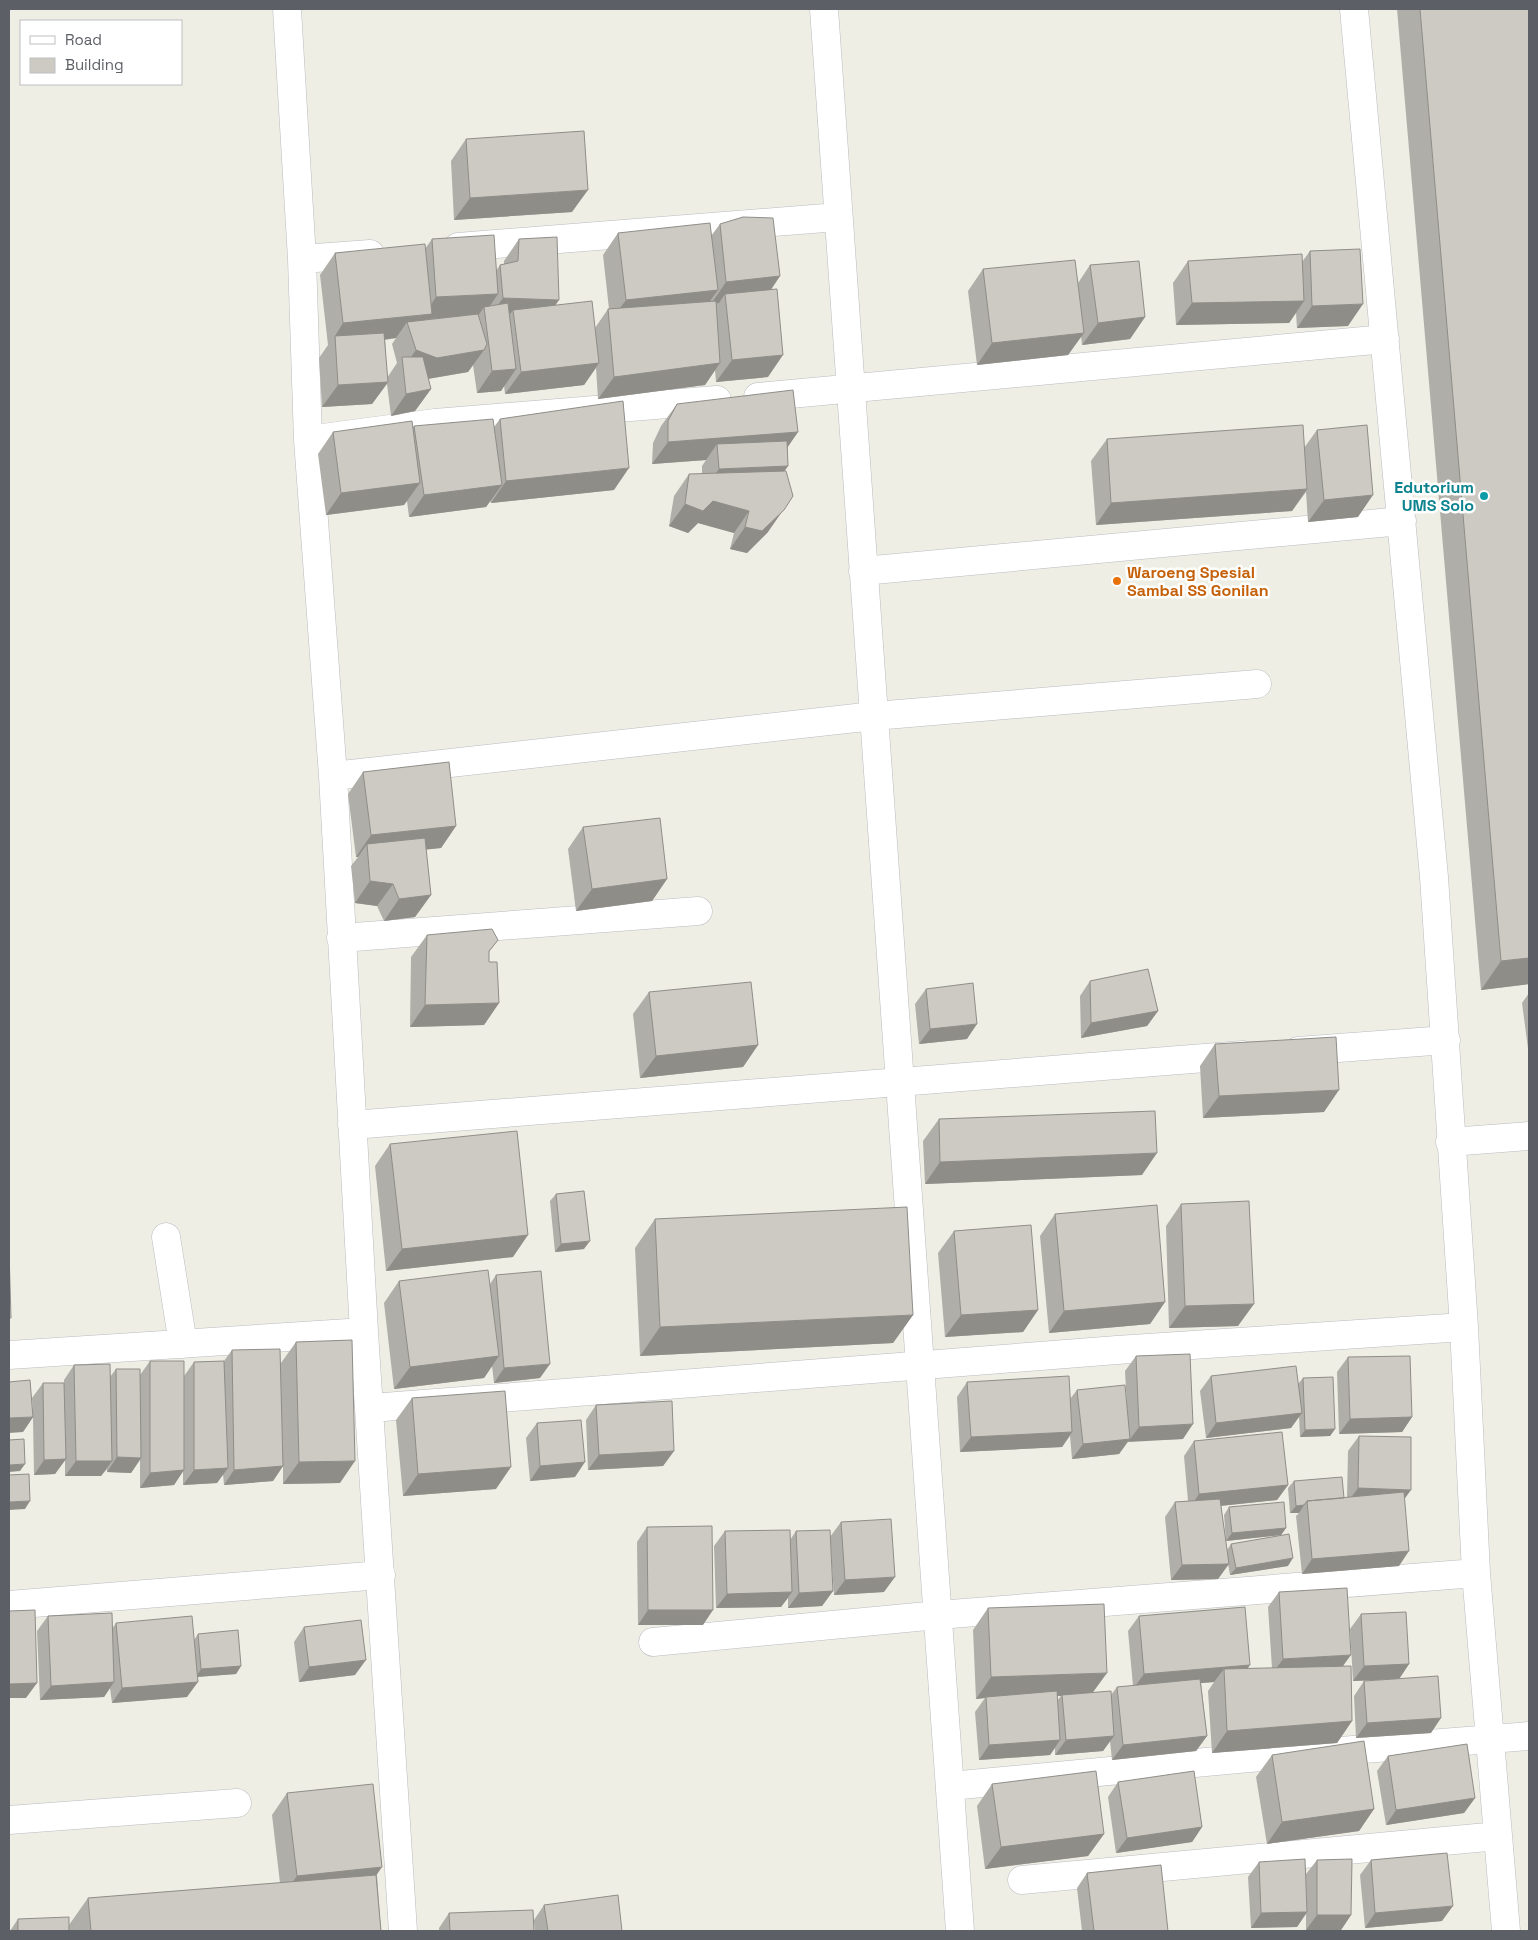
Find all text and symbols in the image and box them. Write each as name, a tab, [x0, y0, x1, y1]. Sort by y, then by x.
legend	[20, 20, 182, 85]
text: Road	[65, 30, 102, 49]
text: Building	[65, 55, 124, 74]
place label: Edutorium UMS Solo	[1394, 477, 1474, 516]
marker: Edutorium UMS Solo	[1478, 490, 1490, 502]
place label: Waroeng Spesial Sambal SS Gonilan	[1127, 562, 1269, 601]
marker: Waroeng Spesial Sambal SS Gonilan	[1111, 575, 1123, 587]

